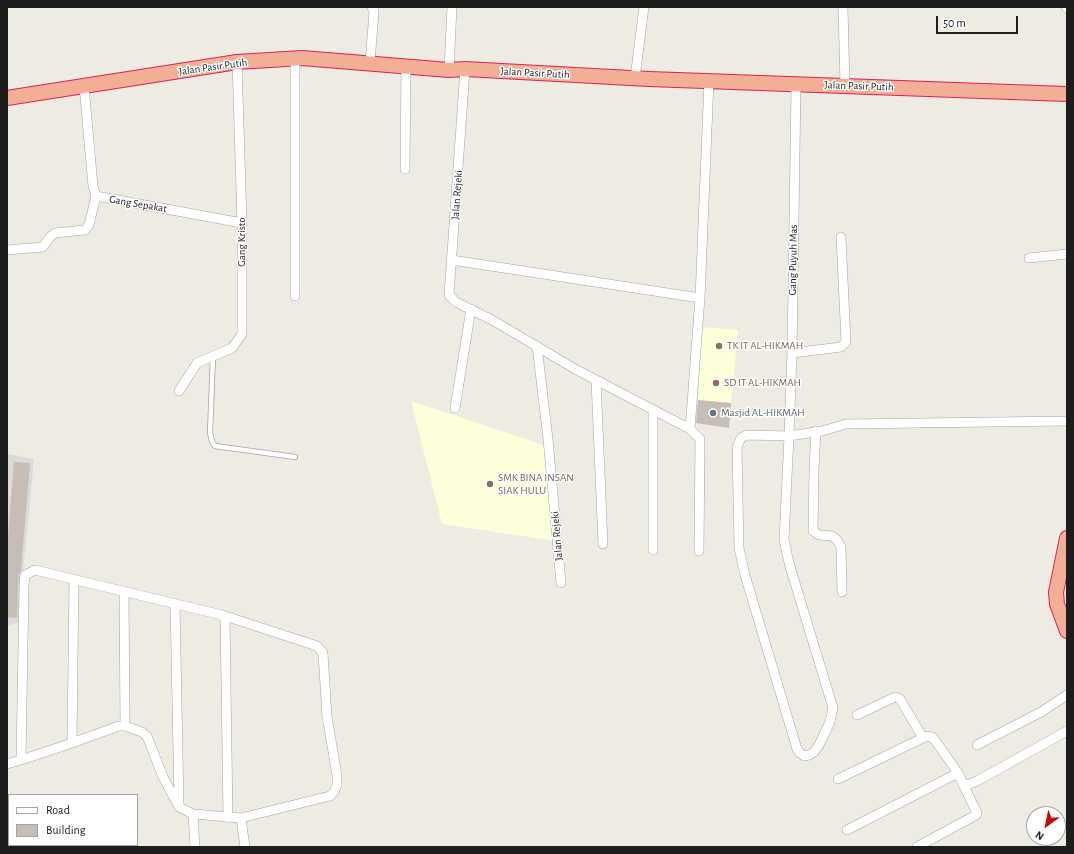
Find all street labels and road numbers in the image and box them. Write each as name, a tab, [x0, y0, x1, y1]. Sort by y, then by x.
street label: Jalan Pasir Putih	[178, 56, 248, 78]
street label: Jalan Pasir Putih	[500, 65, 570, 81]
street label: Jalan Pasir Putih	[824, 78, 894, 94]
street label: Jalan Rejeki	[449, 170, 465, 220]
street label: Gang Sepakat	[108, 192, 168, 216]
street label: Gang Kristo	[235, 217, 249, 267]
street label: Gang Puyuh Mas	[786, 224, 800, 296]
street label: Jalan Rejeki	[548, 511, 566, 561]

